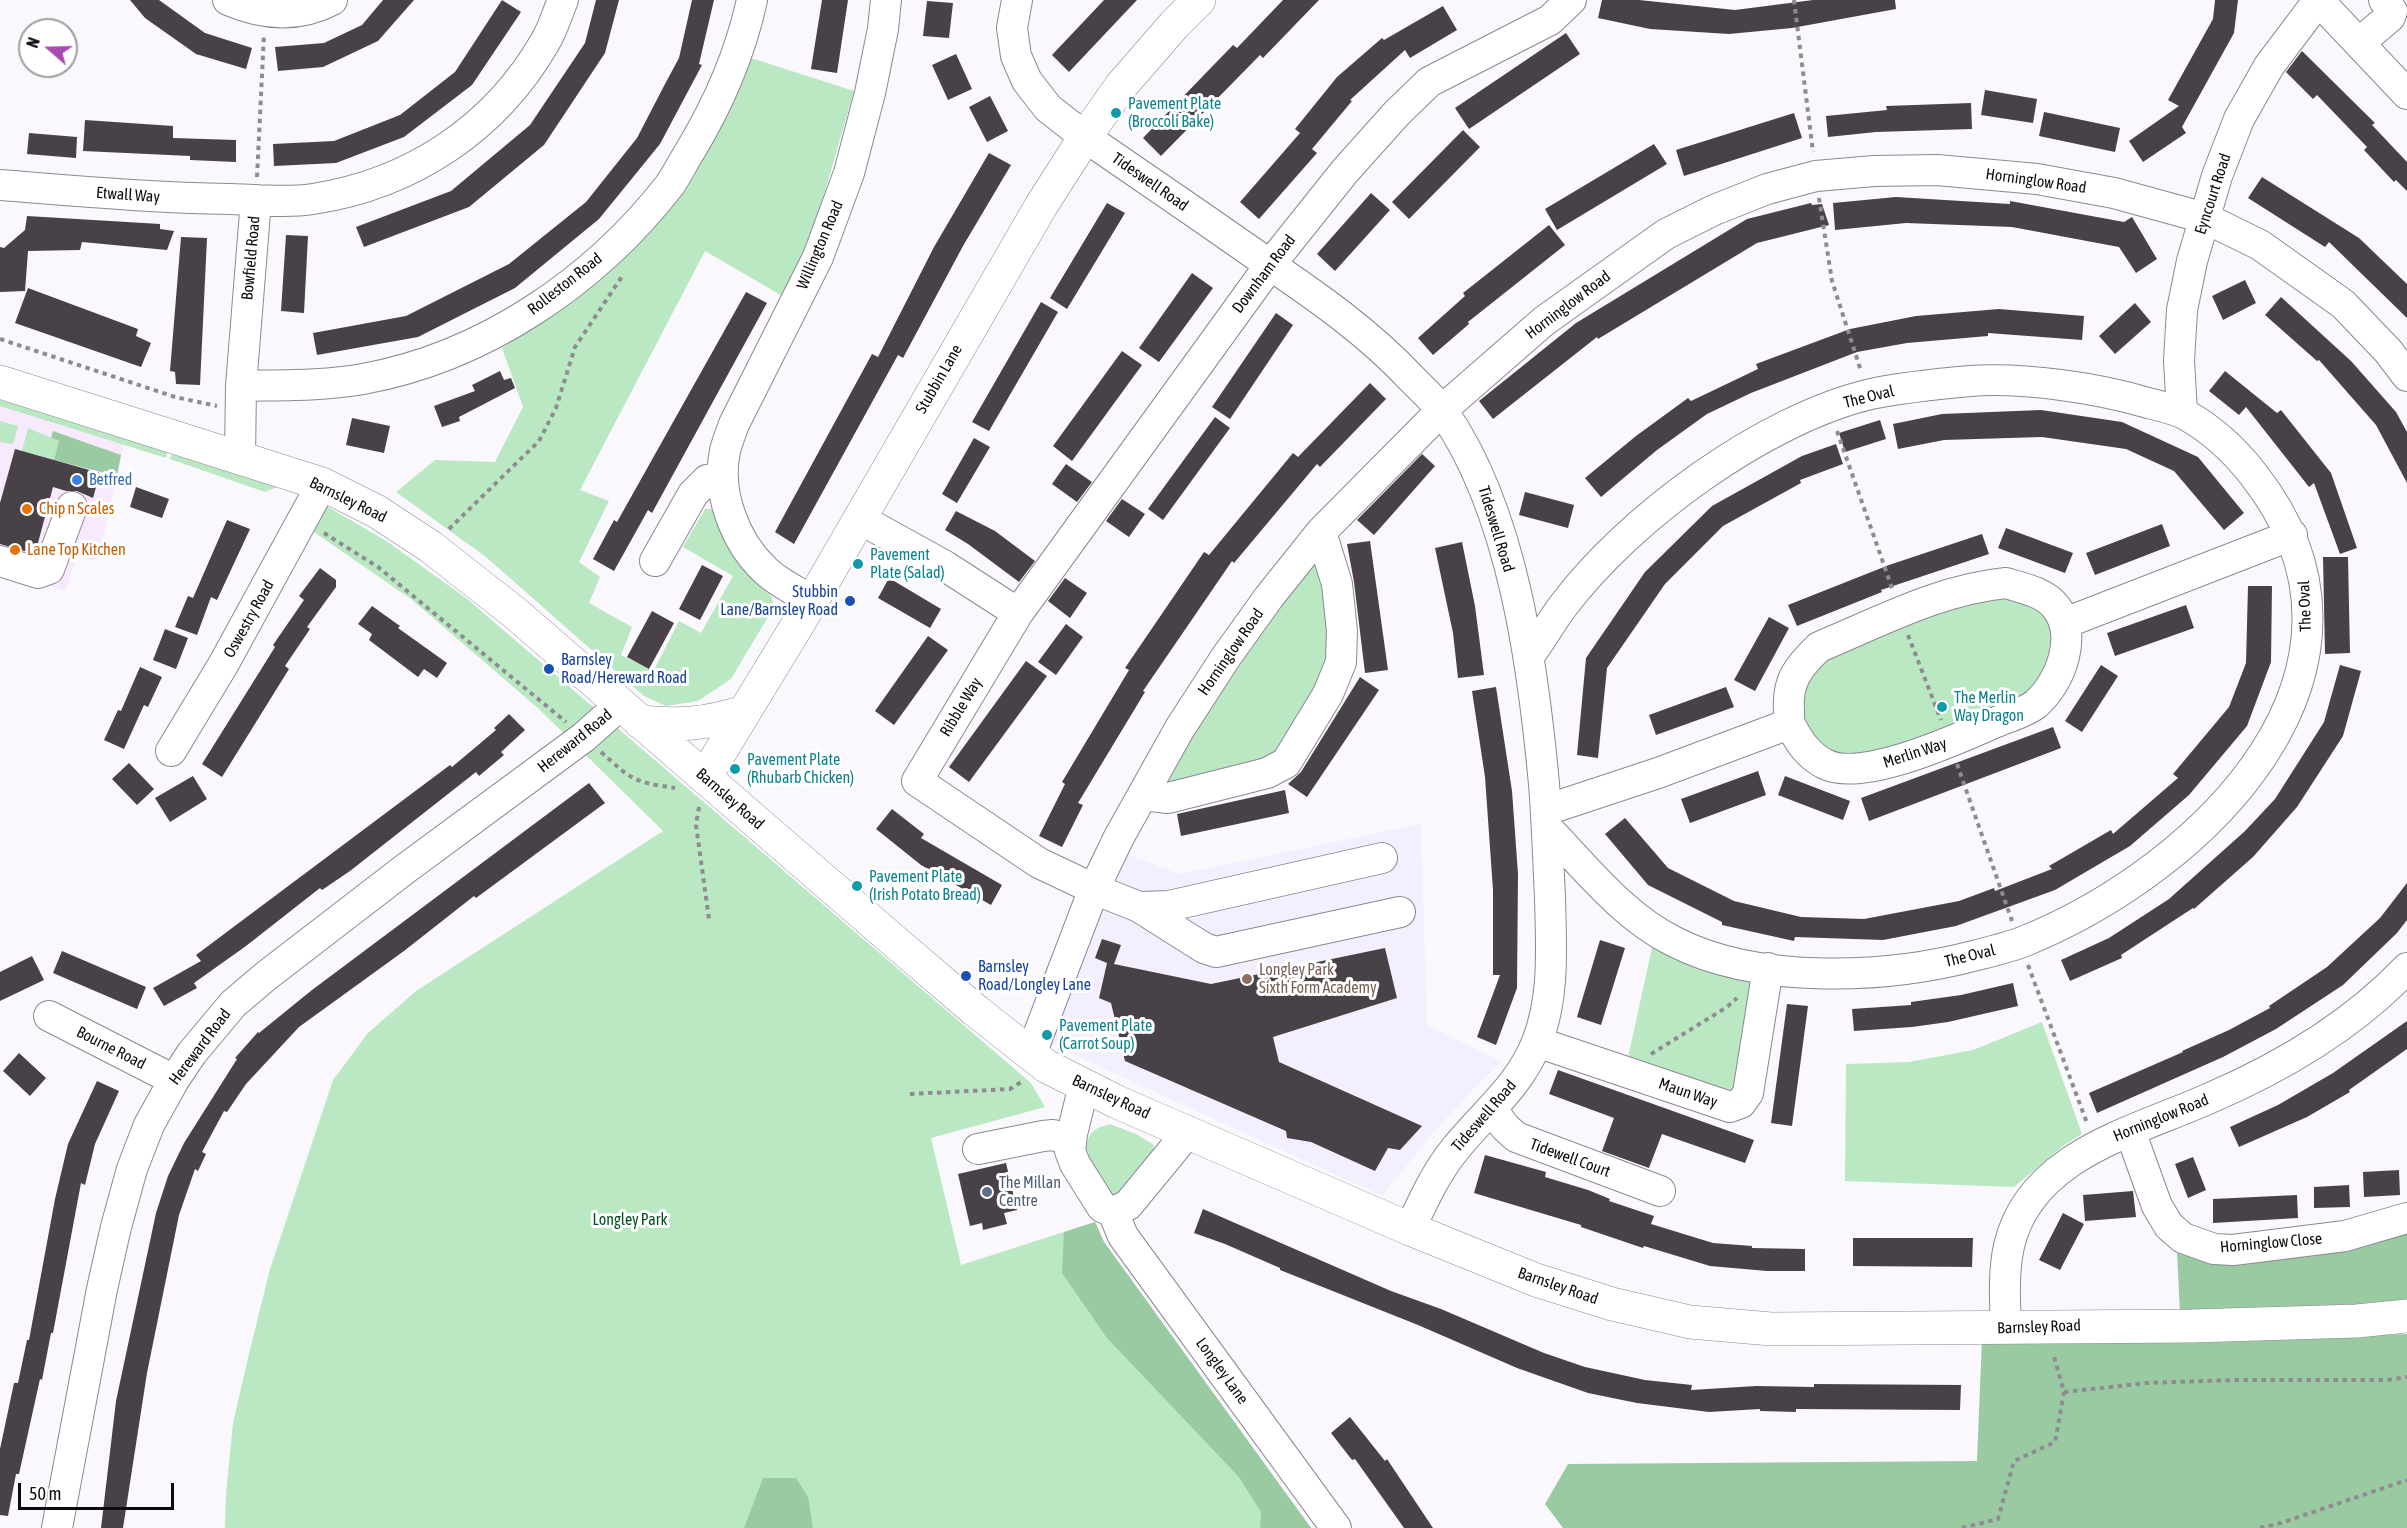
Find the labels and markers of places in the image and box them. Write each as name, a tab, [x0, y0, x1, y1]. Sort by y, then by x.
place label: Pavement Plate (Broccoli Bake)	[1128, 94, 1221, 132]
marker: Pavement Plate (Broccoli Bake)	[1109, 106, 1123, 120]
place label: Betfred	[89, 470, 132, 490]
marker: Betfred	[70, 473, 84, 487]
place label: Chip n Scales	[39, 499, 114, 519]
marker: Chip n Scales	[20, 502, 34, 516]
place label: Lane Top Kitchen	[27, 540, 126, 560]
marker: Lane Top Kitchen	[8, 543, 22, 557]
place label: Pavement Plate (Salad)	[870, 545, 945, 583]
marker: Pavement Plate (Salad)	[851, 557, 865, 571]
place label: Stubbin Lane/Barnsley Road	[720, 582, 838, 620]
marker: Stubbin Lane/Barnsley Road	[843, 594, 857, 608]
place label: Barnsley Road/Hereward Road	[561, 650, 687, 688]
marker: Barnsley Road/Hereward Road	[542, 662, 556, 676]
place label: The Merlin Way Dragon	[1954, 688, 2024, 726]
marker: The Merlin Way Dragon	[1935, 700, 1949, 714]
place label: Pavement Plate (Rhubarb Chicken)	[747, 750, 854, 788]
marker: Pavement Plate (Rhubarb Chicken)	[728, 762, 742, 776]
place label: Pavement Plate (Irish Potato Bread)	[869, 867, 981, 905]
marker: Pavement Plate (Irish Potato Bread)	[850, 879, 864, 893]
place label: Barnsley Road/Longley Lane	[978, 957, 1091, 995]
place label: Longley Park Sixth Form Academy	[1259, 960, 1377, 998]
marker: Barnsley Road/Longley Lane	[959, 969, 973, 983]
marker: Longley Park Sixth Form Academy	[1240, 972, 1254, 986]
place label: Pavement Plate (Carrot Soup)	[1059, 1016, 1152, 1054]
marker: Pavement Plate (Carrot Soup)	[1040, 1028, 1054, 1042]
place label: The Millan Centre	[999, 1173, 1061, 1211]
marker: The Millan Centre	[980, 1185, 994, 1199]

